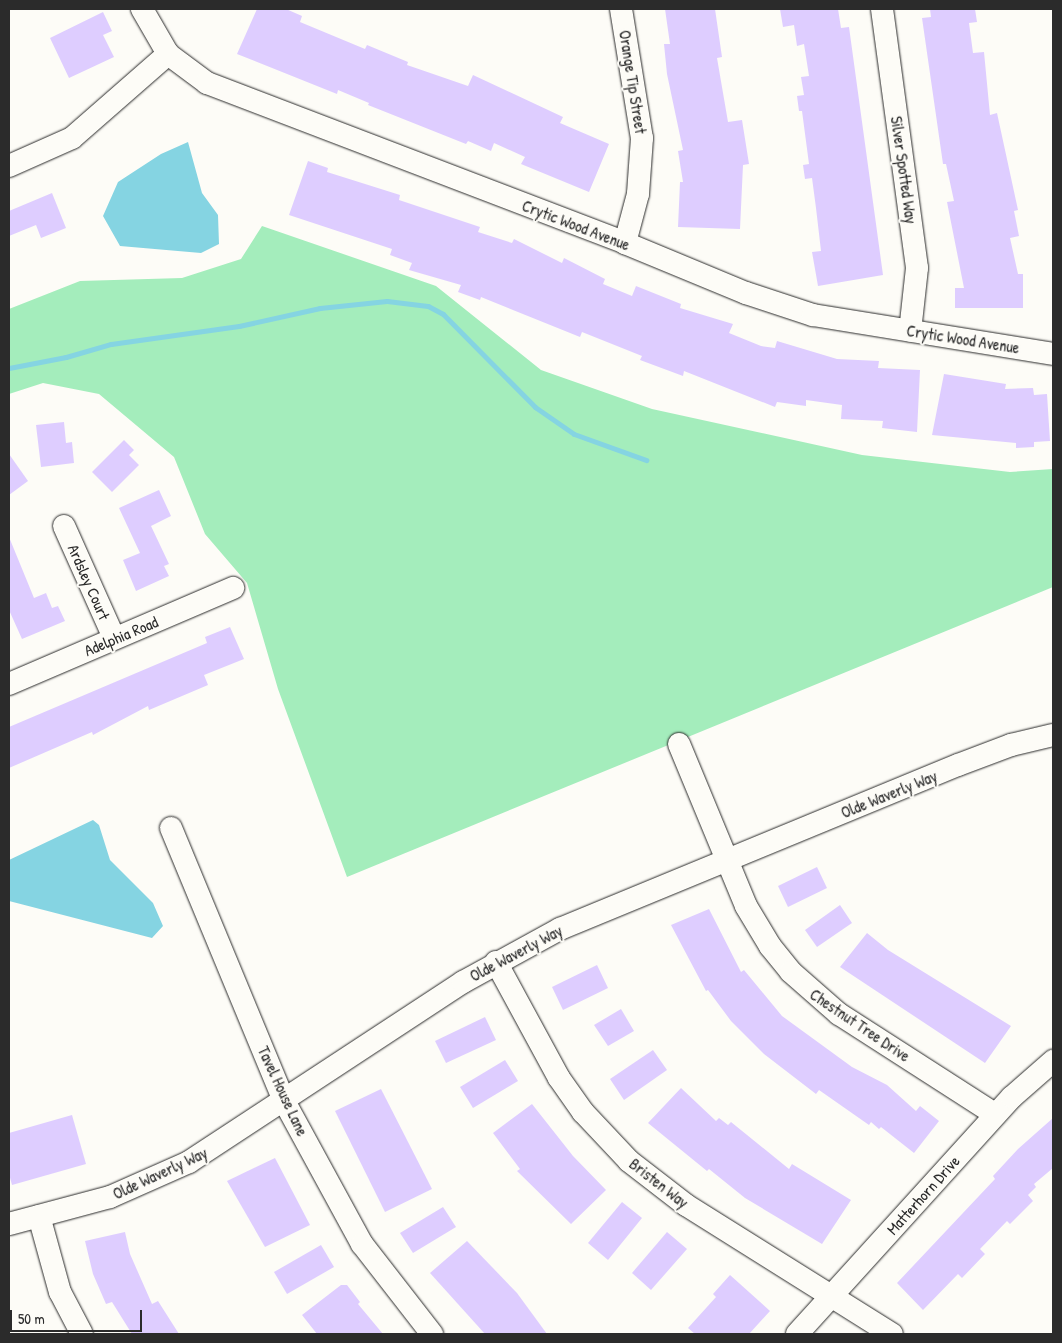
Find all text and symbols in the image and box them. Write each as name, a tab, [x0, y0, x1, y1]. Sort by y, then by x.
street label: Orange Tip Street	[615, 29, 651, 135]
street label: Silver Spotted Way	[887, 115, 921, 225]
street label: Crytic Wood Avenue	[519, 196, 633, 254]
street label: Crytic Wood Avenue	[905, 321, 1021, 357]
street label: Ardsley Court	[64, 541, 114, 623]
street label: Adelphia Road	[81, 612, 161, 660]
street label: Olde Waverly Way	[838, 766, 940, 822]
street label: Olde Waverly Way	[466, 921, 566, 985]
street label: Chestnut Tree Drive	[806, 984, 914, 1066]
street label: Tavel House Lane	[254, 1043, 312, 1139]
street label: Olde Waverly Way	[110, 1143, 210, 1203]
street label: Matterhorn Drive	[883, 1152, 963, 1238]
street label: Bristen Way	[626, 1154, 692, 1212]
scale bar	[12, 1300, 145, 1332]
text: 50 m	[18, 1308, 45, 1329]

